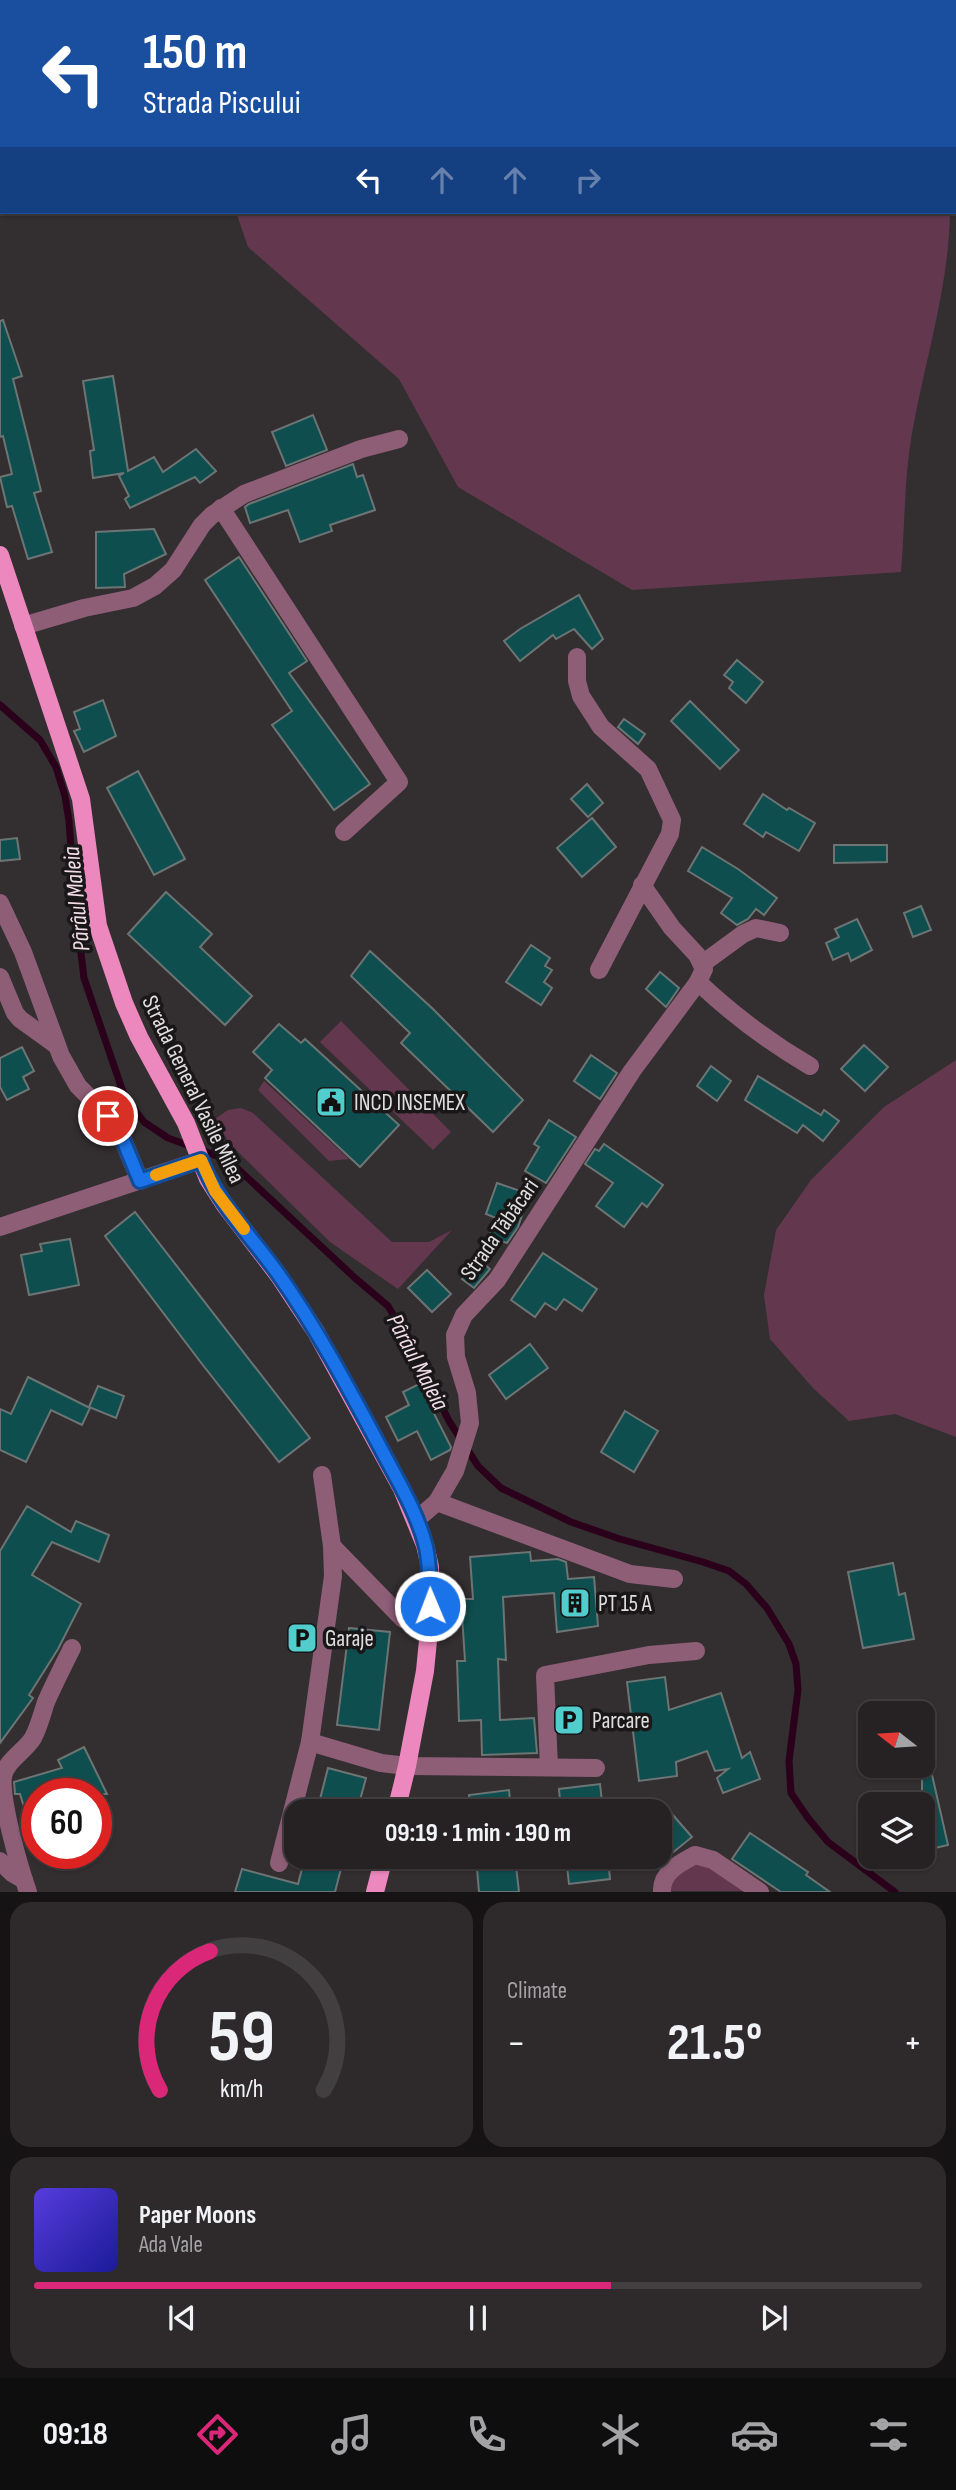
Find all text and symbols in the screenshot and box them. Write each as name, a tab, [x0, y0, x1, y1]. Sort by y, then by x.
text: 150 m	[143, 24, 247, 83]
icon: left	[28, 28, 119, 119]
text: Strada Piscului	[143, 84, 301, 123]
icon: left	[350, 161, 388, 199]
icon: ahead	[423, 161, 461, 199]
icon: ahead	[496, 161, 534, 199]
icon: right	[569, 161, 607, 199]
water label: Pârâul Maleia	[57, 845, 96, 953]
street label: Strada General Vasile Milea	[135, 991, 251, 1188]
public building icon: INCD INSEMEX	[314, 1085, 348, 1119]
pin	[78, 1086, 138, 1146]
place label: INCD INSEMEX	[354, 1089, 465, 1117]
icon: arrive	[89, 1097, 127, 1135]
street label: Strada Tăbăcari	[455, 1173, 545, 1286]
water label: Pârâul Maleia	[380, 1309, 455, 1416]
position arrow	[393, 1569, 467, 1643]
building icon: PT 15 A	[558, 1586, 592, 1620]
place label: PT 15 A	[598, 1590, 652, 1618]
parking icon: Garaje	[285, 1621, 319, 1655]
place label: Garaje	[325, 1625, 374, 1653]
north arrow	[858, 1701, 934, 1778]
map controls	[858, 1701, 935, 1869]
parking icon: Parcare	[552, 1703, 586, 1737]
place label: Parcare	[592, 1707, 650, 1735]
speed limit sign: 60	[21, 1778, 112, 1869]
button: layers	[858, 1792, 935, 1869]
text: 09:19 · 1 min · 190 m	[385, 1818, 571, 1849]
text: Climate	[507, 1977, 567, 2005]
text: 59	[208, 1995, 275, 2083]
text: 21.5°	[667, 2012, 762, 2075]
text: −	[507, 2021, 526, 2066]
text: +	[903, 2021, 922, 2066]
text: km/h	[220, 2074, 263, 2105]
text: Paper Moons	[139, 2200, 256, 2231]
text: Ada Vale	[139, 2231, 203, 2259]
icon: previous	[163, 2299, 201, 2337]
icon: pause	[459, 2299, 497, 2337]
icon: next	[755, 2299, 793, 2337]
icon: directions	[193, 2410, 242, 2459]
icon: music	[327, 2410, 376, 2459]
icon: phone	[462, 2410, 511, 2459]
icon: climate	[596, 2410, 645, 2459]
icon: car	[730, 2410, 779, 2459]
icon: filters	[864, 2410, 913, 2459]
text: 09:18	[43, 2415, 108, 2454]

